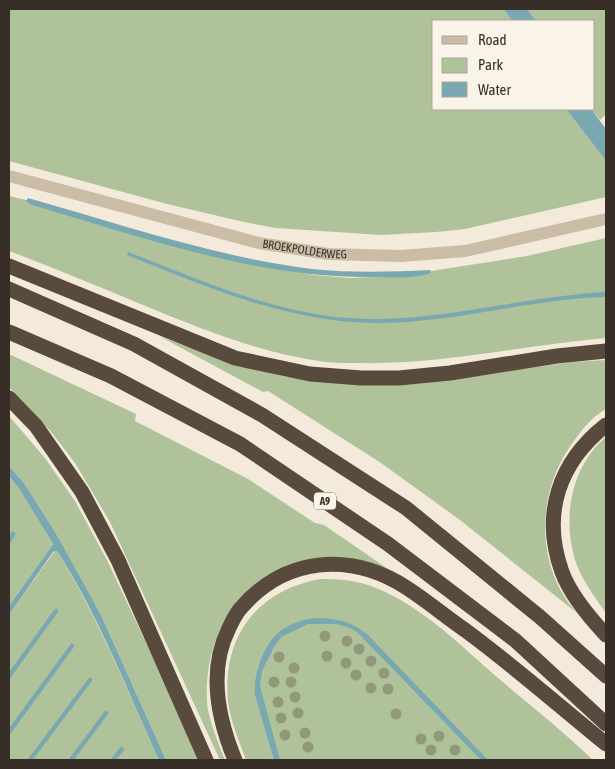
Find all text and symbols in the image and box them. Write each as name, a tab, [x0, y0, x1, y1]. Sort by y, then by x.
legend	[432, 20, 595, 110]
text: Road	[478, 31, 507, 48]
text: Park	[478, 56, 503, 73]
text: Water	[478, 81, 511, 98]
street label: BROEKPOLDERWEG	[261, 237, 347, 262]
road number: A9	[314, 492, 336, 510]

